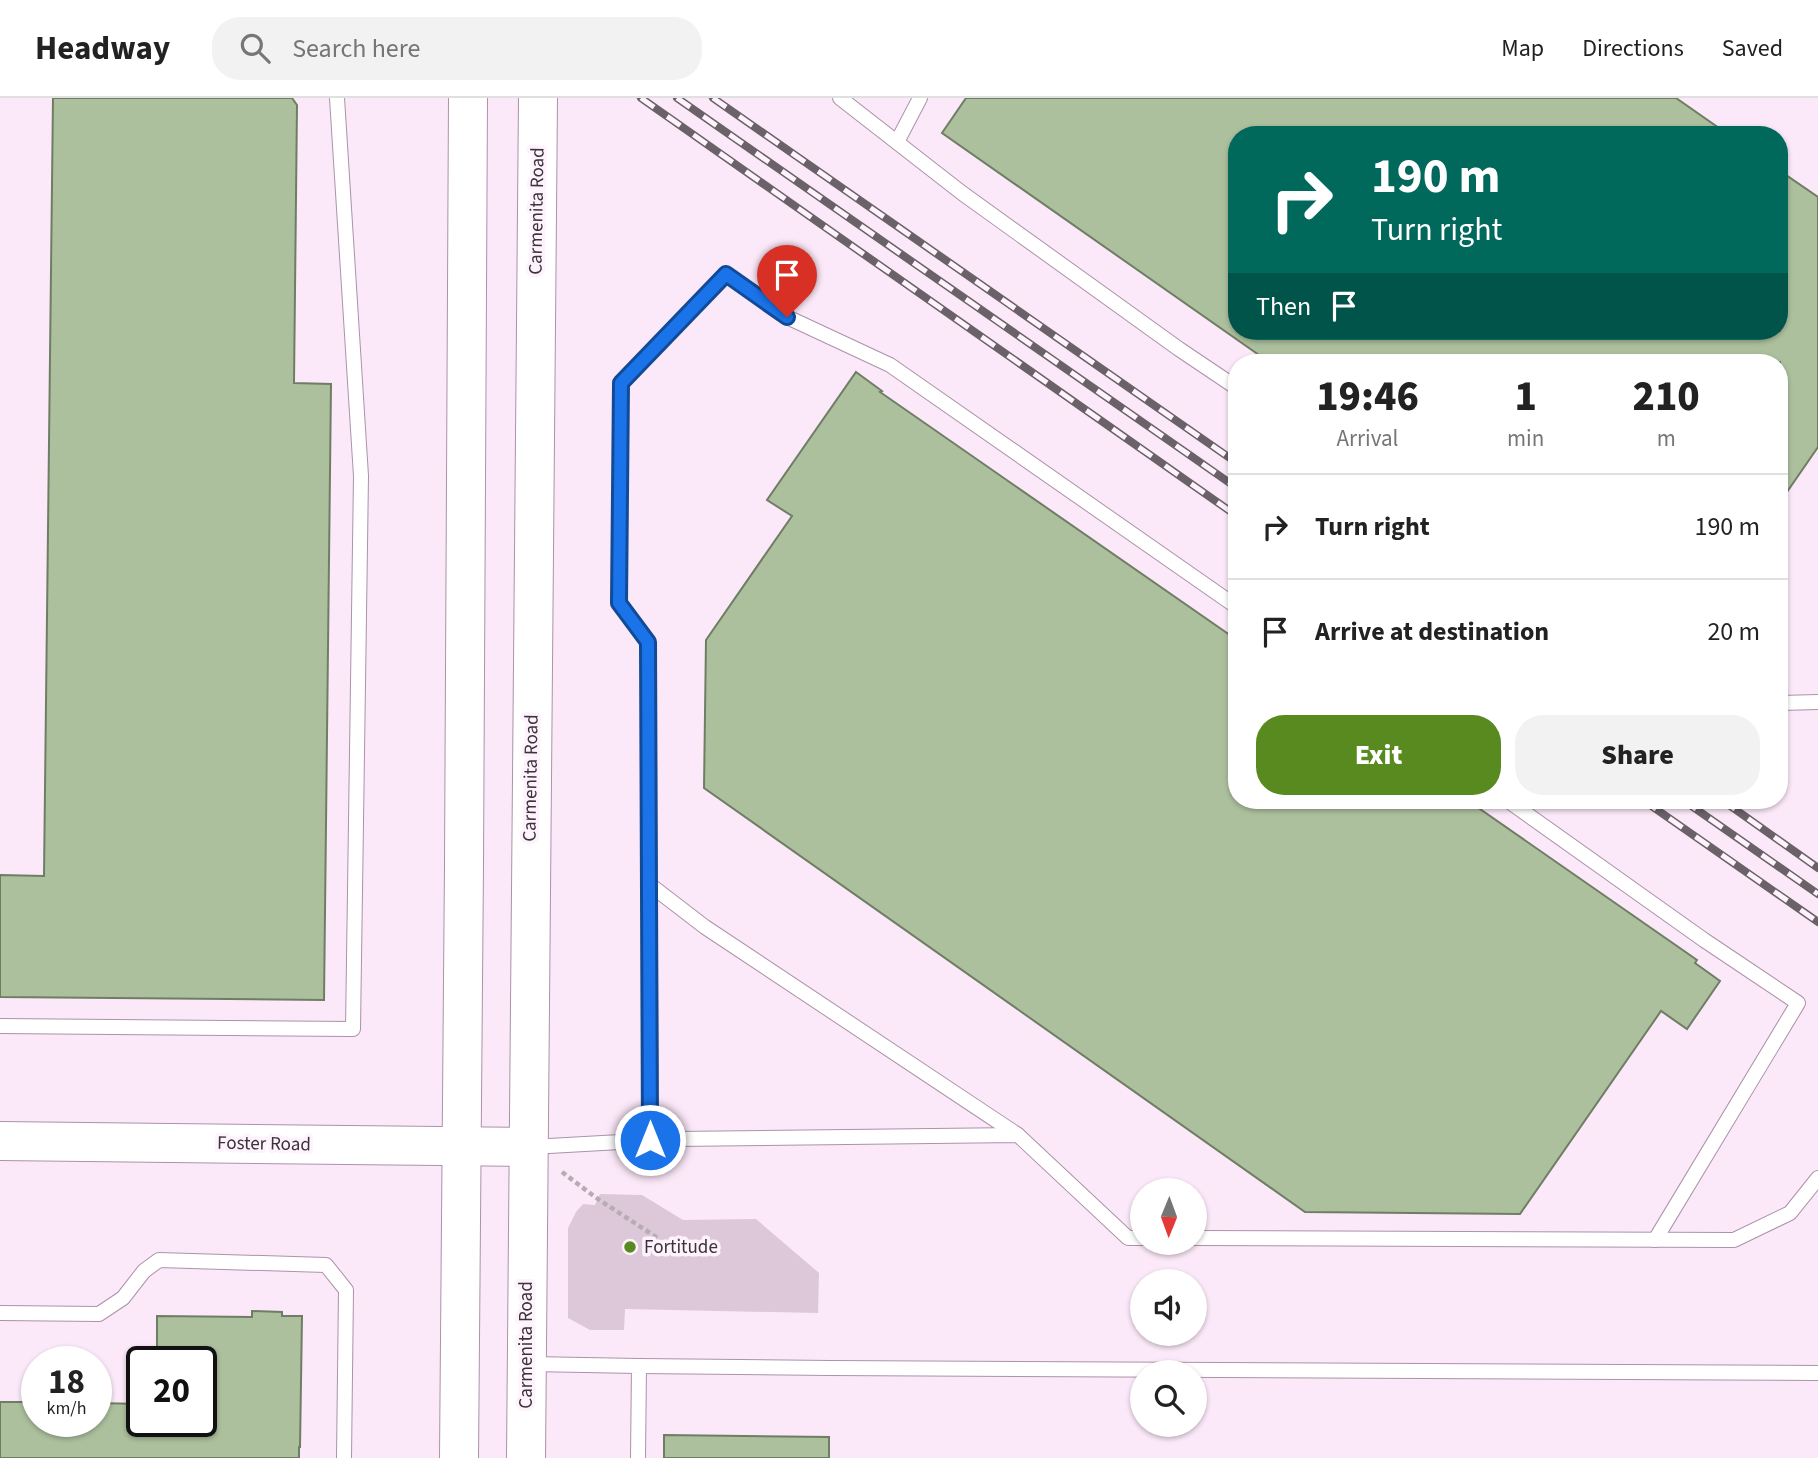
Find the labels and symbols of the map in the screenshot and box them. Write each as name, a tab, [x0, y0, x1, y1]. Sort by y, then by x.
street label: Carmenita Road	[522, 147, 552, 275]
pin	[757, 245, 817, 317]
street label: Carmenita Road	[516, 714, 546, 842]
position arrow	[613, 1103, 687, 1177]
street label: Foster Road	[217, 1130, 311, 1158]
north arrow	[1130, 1178, 1208, 1255]
place label: Fortitude	[644, 1234, 718, 1261]
marker: Fortitude	[622, 1239, 638, 1255]
street label: Carmenita Road	[513, 1281, 540, 1409]
speed limit sign: 20	[126, 1346, 217, 1437]

